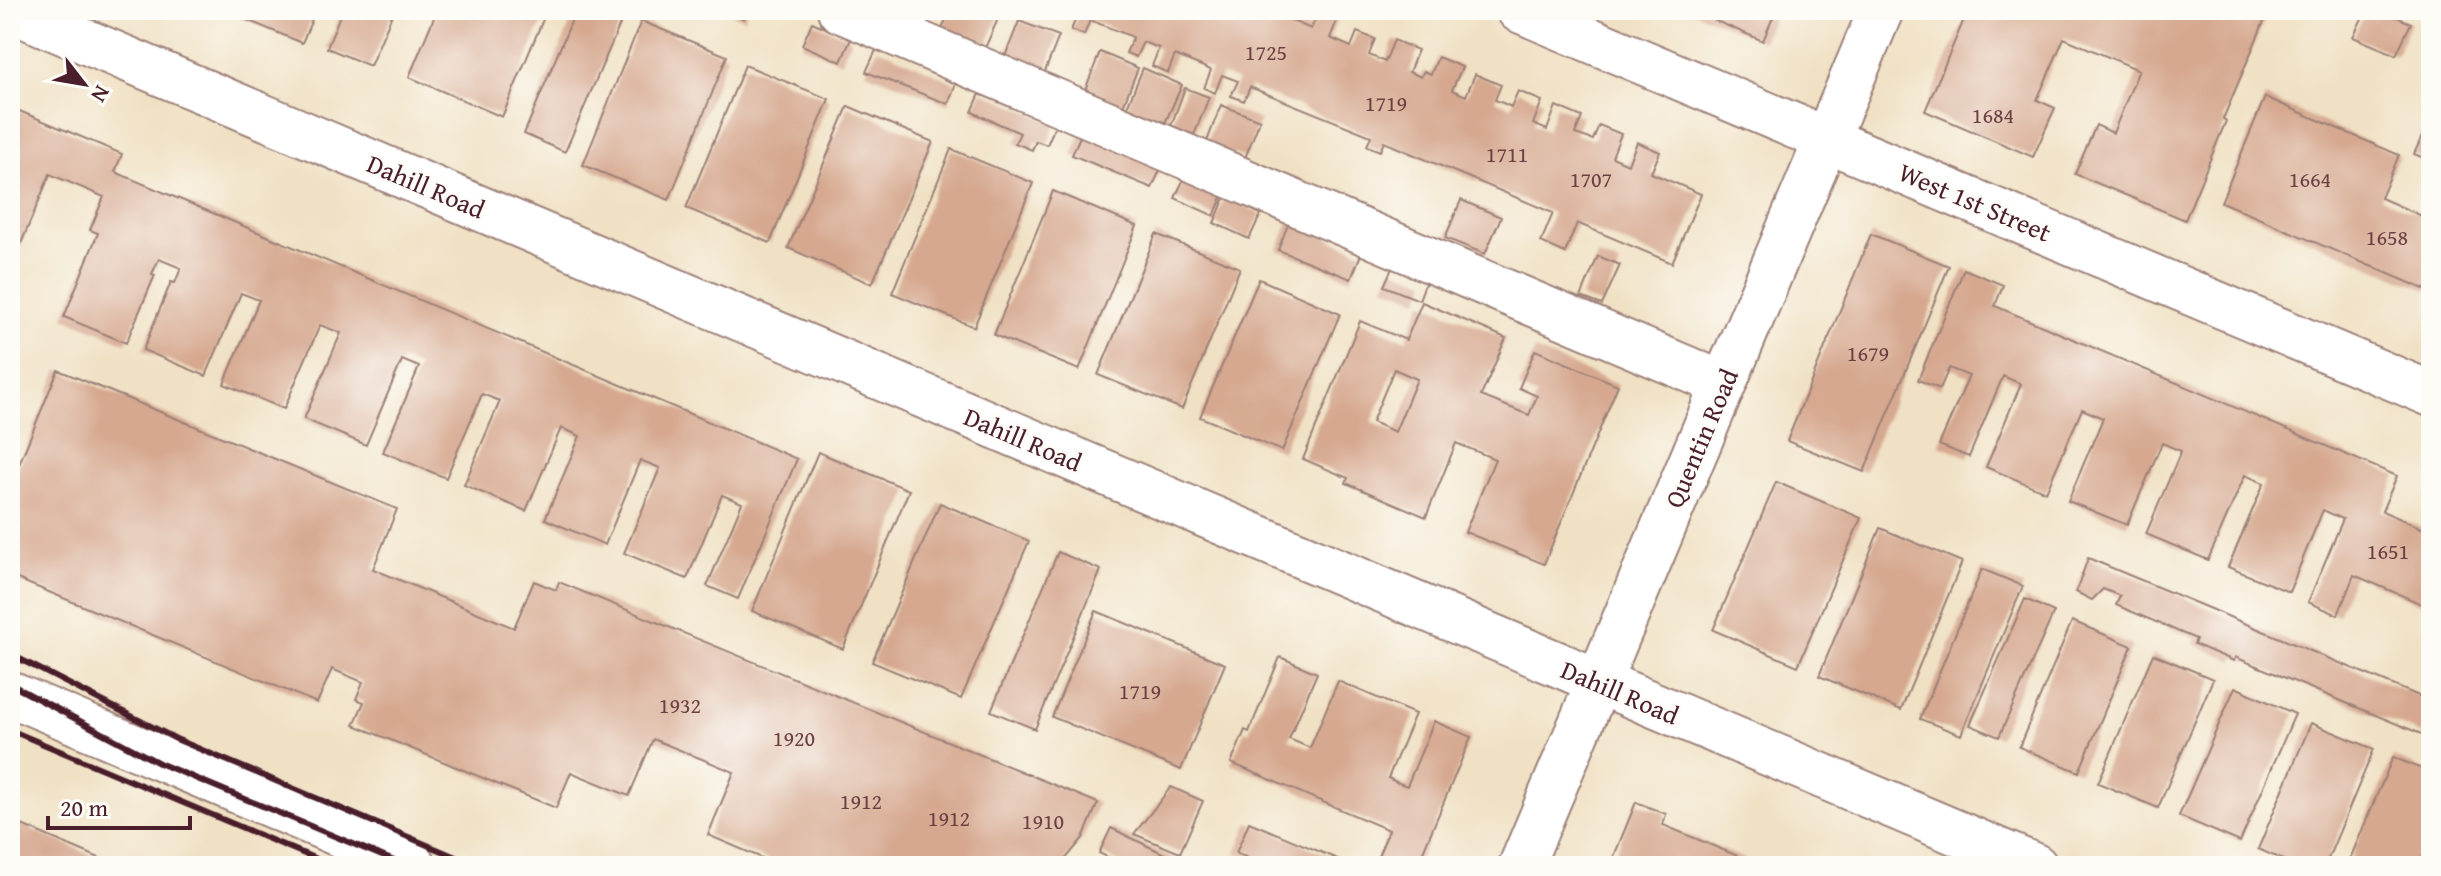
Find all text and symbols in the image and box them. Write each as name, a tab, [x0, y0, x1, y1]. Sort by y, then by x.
house number: 1725	[1245, 36, 1287, 68]
north arrow	[44, 44, 124, 124]
text: N	[83, 80, 119, 109]
house number: 1719	[1365, 87, 1407, 119]
house number: 1684	[1972, 99, 2014, 131]
house number: 1711	[1486, 138, 1528, 170]
street label: Dahill Road	[361, 144, 491, 228]
street label: West 1st Street	[1893, 152, 2057, 252]
house number: 1707	[1570, 163, 1612, 195]
house number: 1664	[2289, 163, 2331, 195]
house number: 1658	[2366, 221, 2408, 253]
house number: 1679	[1847, 337, 1889, 369]
street label: Quentin Road	[1654, 362, 1748, 514]
street label: Dahill Road	[958, 397, 1088, 481]
house number: 1651	[2367, 535, 2409, 567]
street label: Dahill Road	[1555, 650, 1685, 734]
house number: 1719	[1119, 675, 1161, 707]
house number: 1932	[659, 689, 701, 721]
house number: 1920	[773, 722, 815, 754]
scale bar	[48, 780, 190, 830]
house number: 1912	[840, 785, 882, 817]
text: 20 m	[60, 790, 108, 825]
house number: 1912	[928, 802, 970, 834]
house number: 1910	[1022, 805, 1064, 837]

